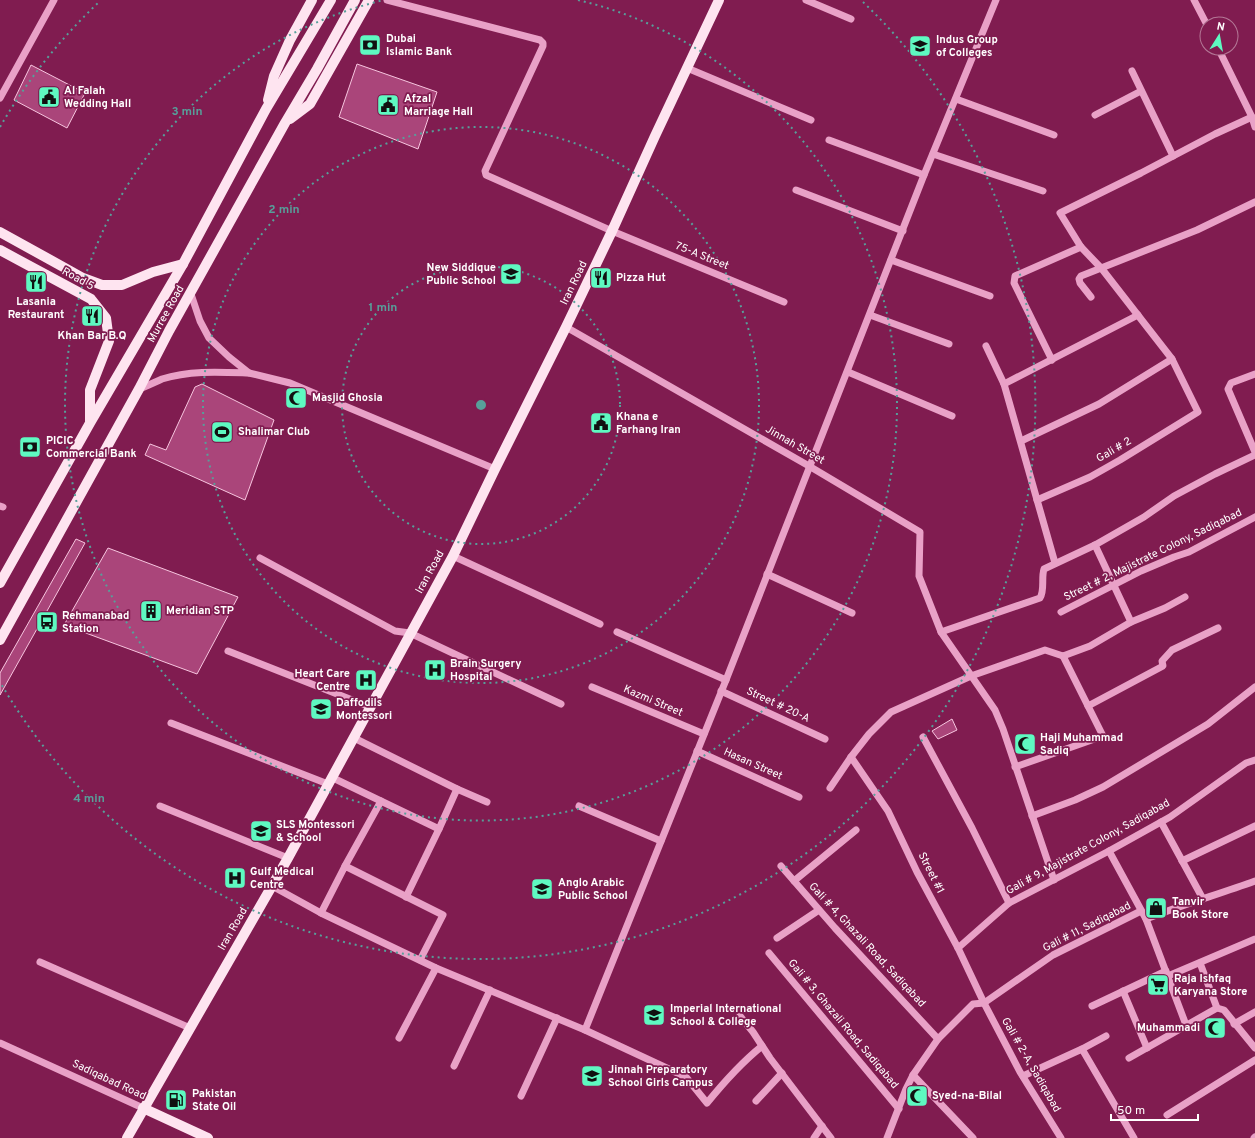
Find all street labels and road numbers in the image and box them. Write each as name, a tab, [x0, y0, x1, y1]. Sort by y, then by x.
street label: 75-A Street	[673, 239, 731, 273]
street label: Iran Road	[557, 259, 591, 307]
street label: Road 5	[59, 264, 97, 294]
street label: Murree Road	[145, 283, 187, 345]
street label: Jinnah Street	[763, 422, 827, 468]
street label: Gali # 2	[1094, 434, 1134, 466]
street label: Street # 2, Majistrate Colony, Sadiqabad	[1062, 506, 1244, 604]
street label: Iran Road	[412, 548, 448, 596]
street label: Kazmi Street	[621, 682, 685, 720]
street label: Street # 20-A	[744, 684, 812, 726]
street label: Hasan Street	[721, 745, 785, 783]
street label: Gali # 9, Majistrate Colony, Sadiqabad	[1004, 796, 1172, 898]
street label: Street #1	[915, 850, 947, 896]
street label: Gali # 4, Ghazali Road, Sadiqabad	[805, 880, 929, 1010]
street label: Gali # 11, Sadiqabad	[1041, 899, 1133, 955]
street label: Iran Road	[215, 905, 251, 953]
street label: Gali # 3, Ghazali Road, Sadiqabad	[785, 956, 901, 1092]
street label: Gali # 2-A, Sadiqabad	[998, 1015, 1064, 1115]
street label: Sadiqabad Road	[70, 1057, 148, 1103]

